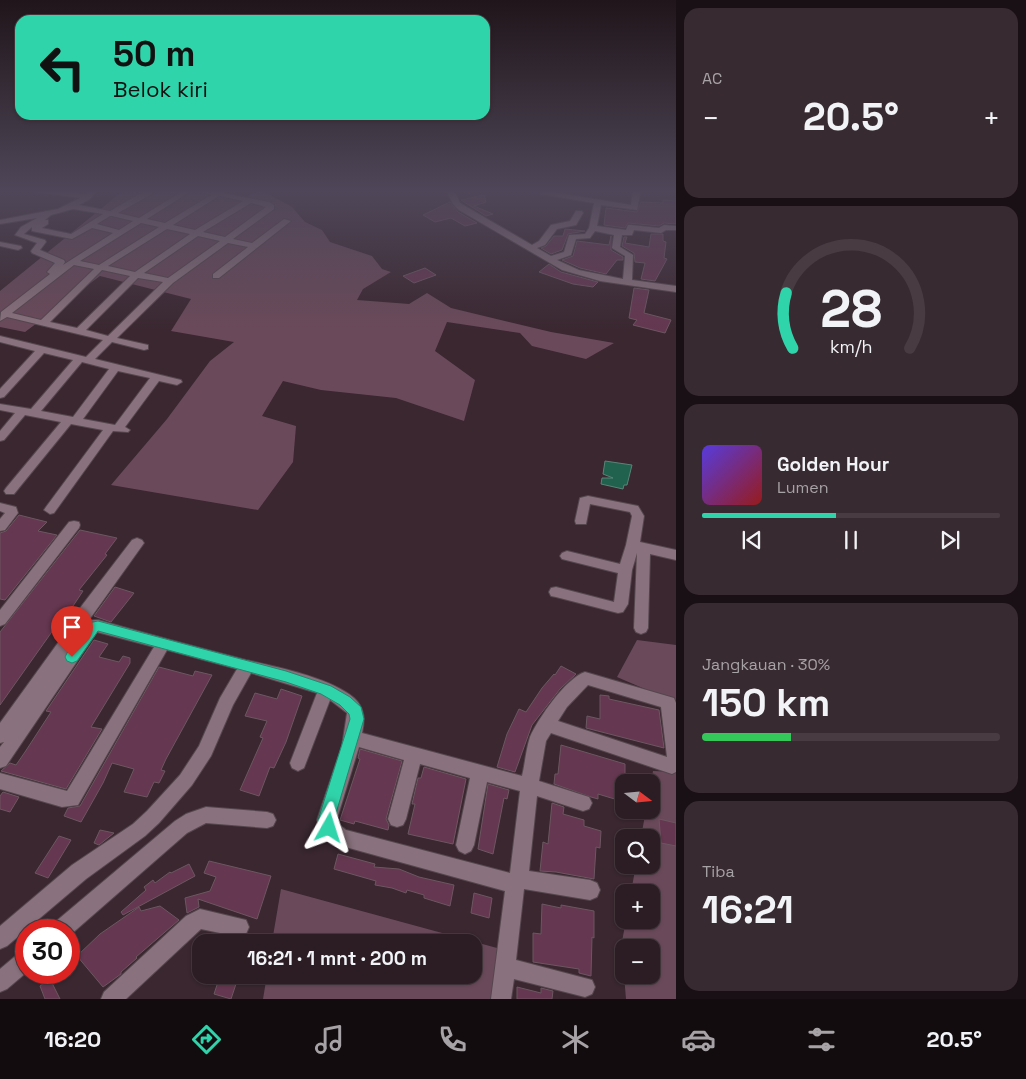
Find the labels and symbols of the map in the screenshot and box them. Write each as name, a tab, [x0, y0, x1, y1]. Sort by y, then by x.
pin	[51, 606, 93, 657]
north arrow	[615, 774, 660, 819]
position arrow	[302, 801, 354, 853]
speed limit sign: 30	[15, 919, 80, 984]

